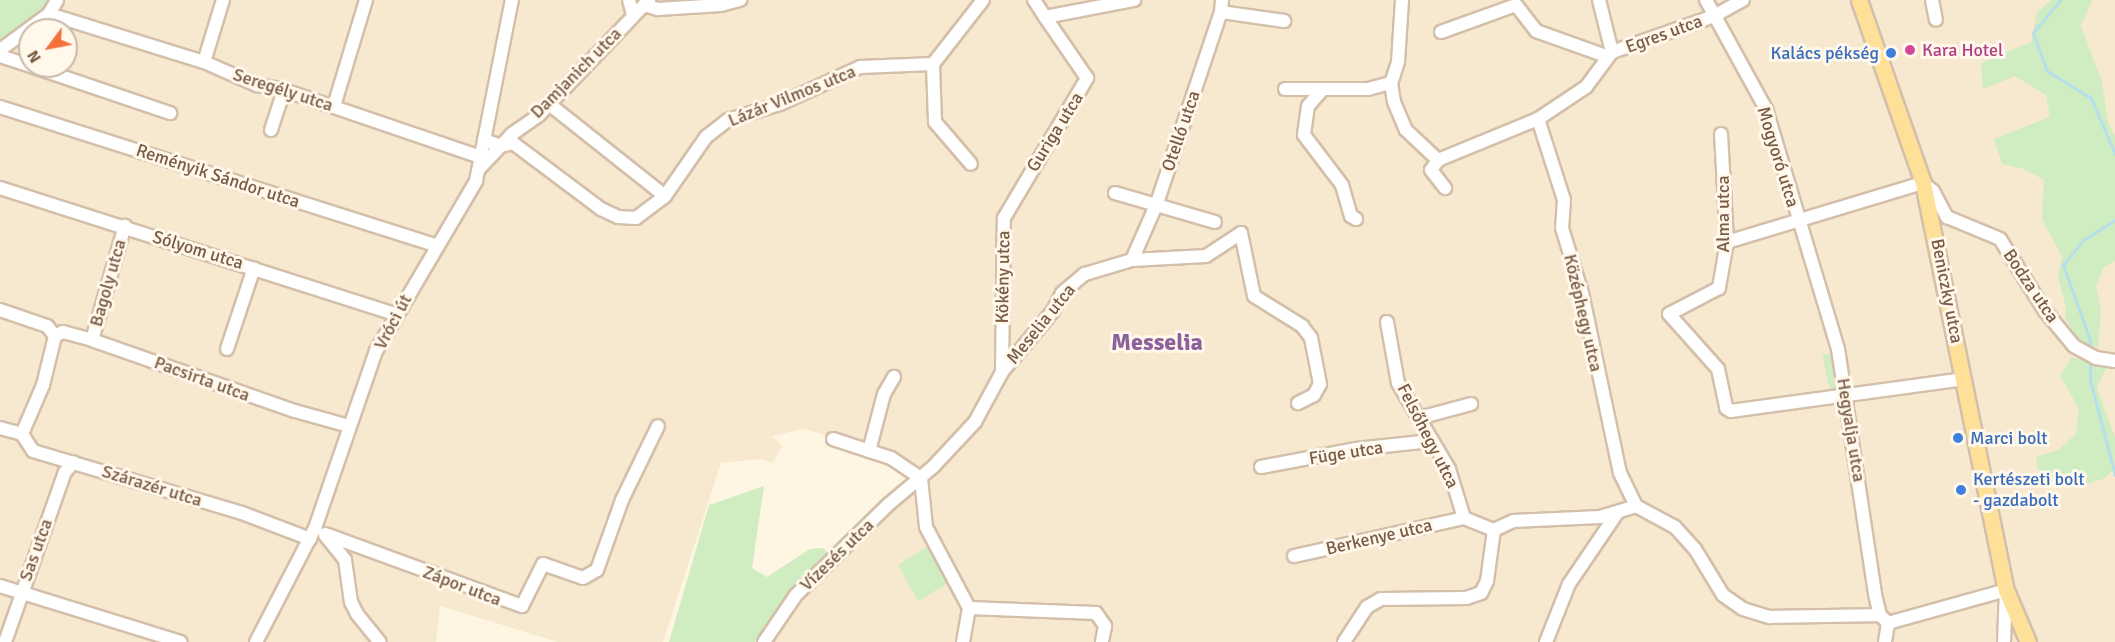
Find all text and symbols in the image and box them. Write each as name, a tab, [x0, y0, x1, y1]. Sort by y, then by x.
street label: Egres utca	[1623, 10, 1705, 58]
north arrow	[18, 18, 78, 78]
street label: Damjanich utca	[526, 23, 626, 123]
place label: Kara Hotel	[1922, 39, 2003, 61]
place label: Kalács pékség	[1770, 42, 1879, 64]
marker: Kara Hotel	[1903, 43, 1917, 57]
text: N	[23, 46, 46, 67]
marker: Kalács pékség	[1884, 46, 1898, 60]
street label: Lázár Vilmos utca	[725, 61, 859, 131]
street label: Seregély utca	[230, 64, 336, 116]
street label: Guriga utca	[1022, 88, 1088, 176]
street label: Otelló utca	[1157, 88, 1205, 174]
street label: Mogyoró utca	[1752, 104, 1804, 210]
street label: Reményik Sándor utca	[133, 139, 303, 213]
street label: Alma utca	[1712, 175, 1734, 253]
street label: Sólyom utca	[150, 226, 246, 274]
street label: Kökény utca	[991, 230, 1015, 324]
street label: Bagoly utca	[85, 237, 131, 329]
street label: Beniczky utca	[1926, 237, 1968, 345]
street label: Bodza utca	[1998, 245, 2064, 327]
street label: Középhegy utca	[1559, 252, 1607, 374]
street label: Meselia utca	[1002, 279, 1080, 369]
street label: Vróci út	[370, 291, 416, 353]
district label: Messelia	[1111, 329, 1203, 357]
street label: Pacsirta utca	[151, 352, 253, 406]
street label: Hegyalja utca	[1832, 377, 1870, 483]
street label: Felsőhegy utca	[1392, 380, 1464, 492]
place label: Marci bolt	[1970, 427, 2048, 449]
marker: Marci bolt	[1951, 431, 1965, 445]
street label: Füge utca	[1307, 436, 1385, 470]
street label: Szárazér utca	[99, 461, 205, 511]
place label: Kertészeti bolt - gazdabolt	[1973, 469, 2085, 512]
marker: Kertészeti bolt - gazdabolt	[1954, 483, 1968, 497]
street label: Vízesés utca	[796, 514, 878, 596]
street label: Berkenye utca	[1324, 514, 1434, 560]
street label: Sas utca	[15, 516, 57, 584]
street label: Zápor utca	[420, 561, 504, 611]

